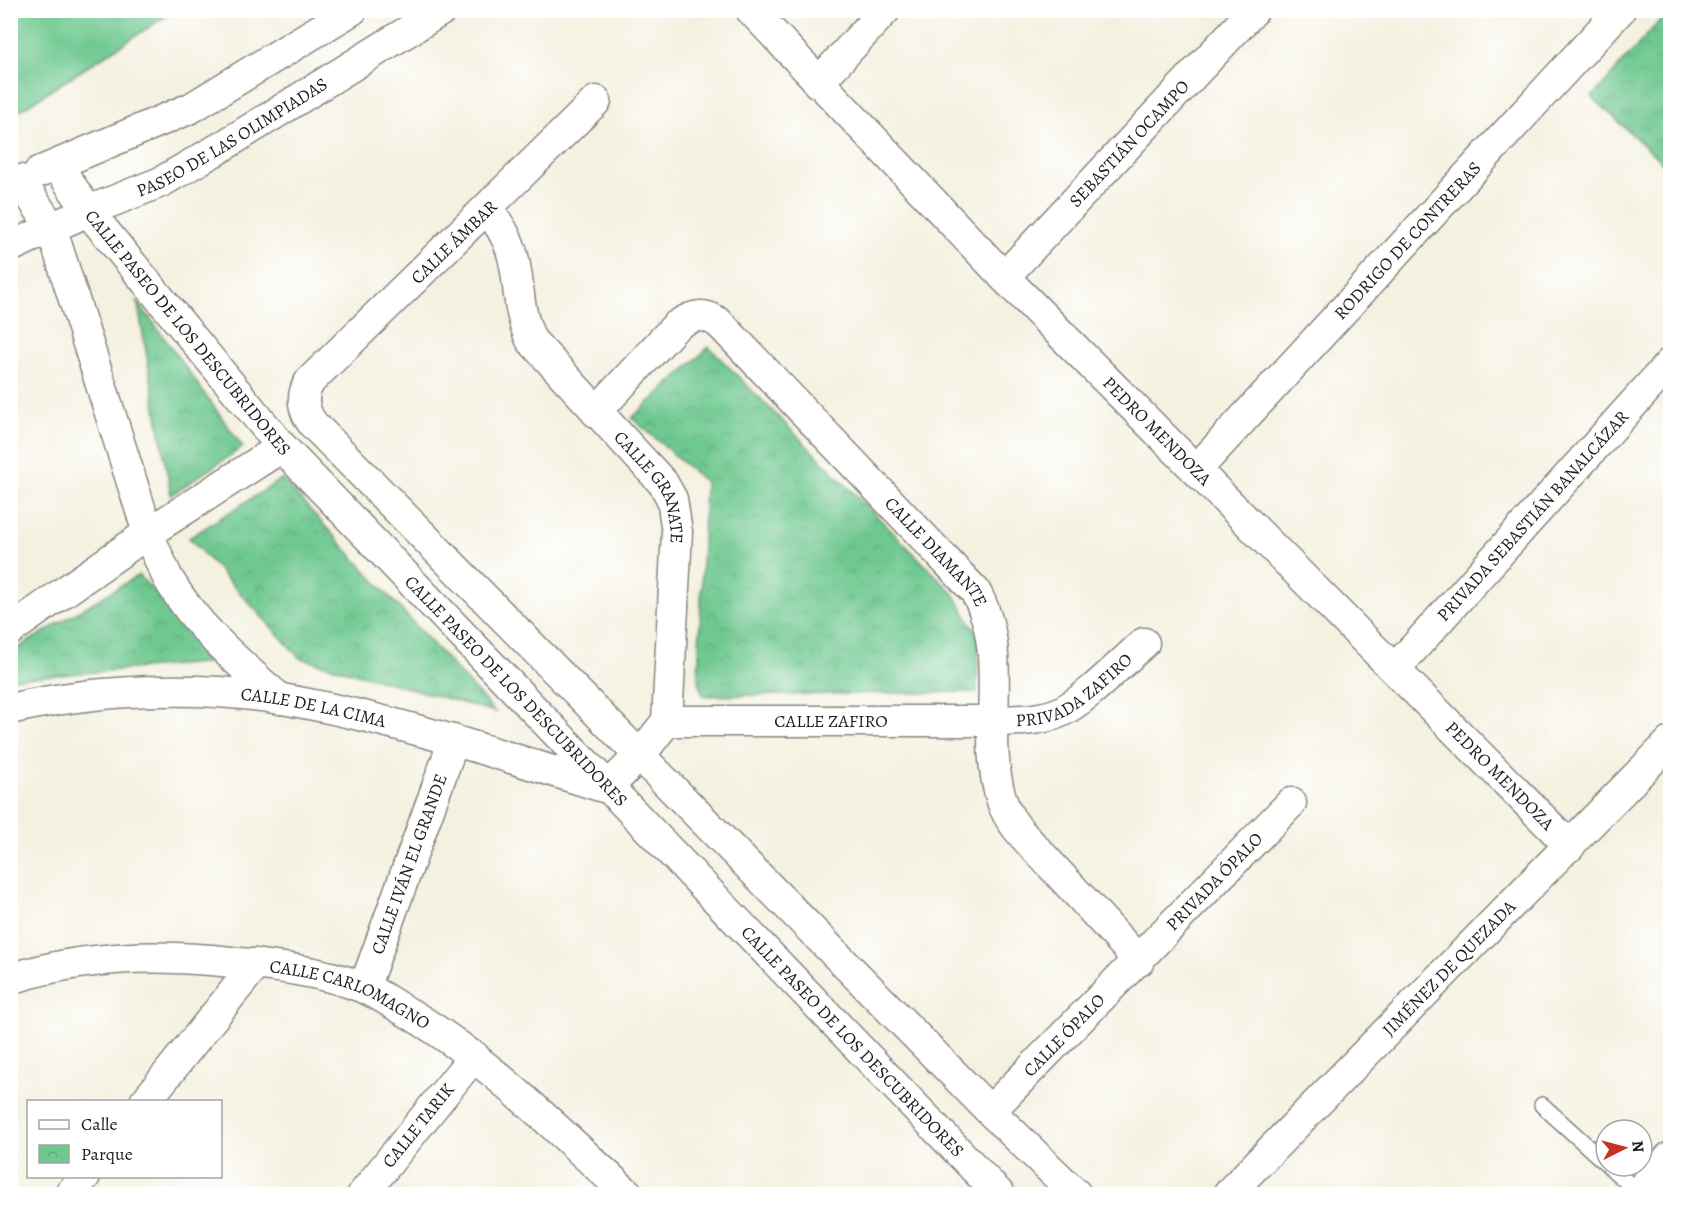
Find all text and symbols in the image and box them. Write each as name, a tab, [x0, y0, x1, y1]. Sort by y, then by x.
street label: PASEO DE LAS OLIMPIADAS	[133, 72, 332, 203]
street label: SEBASTIÁN OCAMPO	[1064, 75, 1195, 212]
street label: RODRIGO DE CONTRERAS	[1328, 156, 1486, 325]
street label: CALLE ÁMBAR	[406, 195, 502, 289]
street label: CALLE PASEO DE LOS DESCUBRIDORES	[80, 205, 296, 461]
street label: PEDRO MENDOZA	[1098, 371, 1217, 491]
street label: PRIVADA SEBASTIÁN BANALCÁZAR	[1431, 405, 1634, 627]
street label: CALLE GRANATE	[609, 425, 689, 544]
street label: CALLE DIAMANTE	[879, 492, 993, 610]
street label: CALLE PASEO DE LOS DESCUBRIDORES	[399, 570, 633, 812]
street label: PRIVADA ZAFIRO	[1015, 648, 1137, 732]
street label: CALLE DE LA CIMA	[240, 682, 389, 733]
street label: CALLE ZAFIRO	[774, 709, 888, 733]
street label: PEDRO MENDOZA	[1440, 716, 1560, 836]
street label: CALLE IVÁN EL GRANDE	[365, 770, 453, 958]
street label: PRIVADA ÓPALO	[1161, 827, 1268, 936]
street label: JIMÉNEZ DE QUEZADA	[1377, 894, 1521, 1041]
street label: CALLE PASEO DE LOS DESCUBRIDORES	[736, 921, 969, 1162]
street label: CALLE CARLOMAGNO	[268, 954, 435, 1035]
street label: CALLE ÓPALO	[1018, 988, 1110, 1082]
street label: CALLE TARIK	[377, 1078, 460, 1173]
legend	[27, 1100, 222, 1178]
text: Calle	[81, 1112, 118, 1136]
north arrow	[1594, 1118, 1654, 1178]
text: N	[1626, 1140, 1650, 1154]
text: Parque	[81, 1142, 133, 1166]

